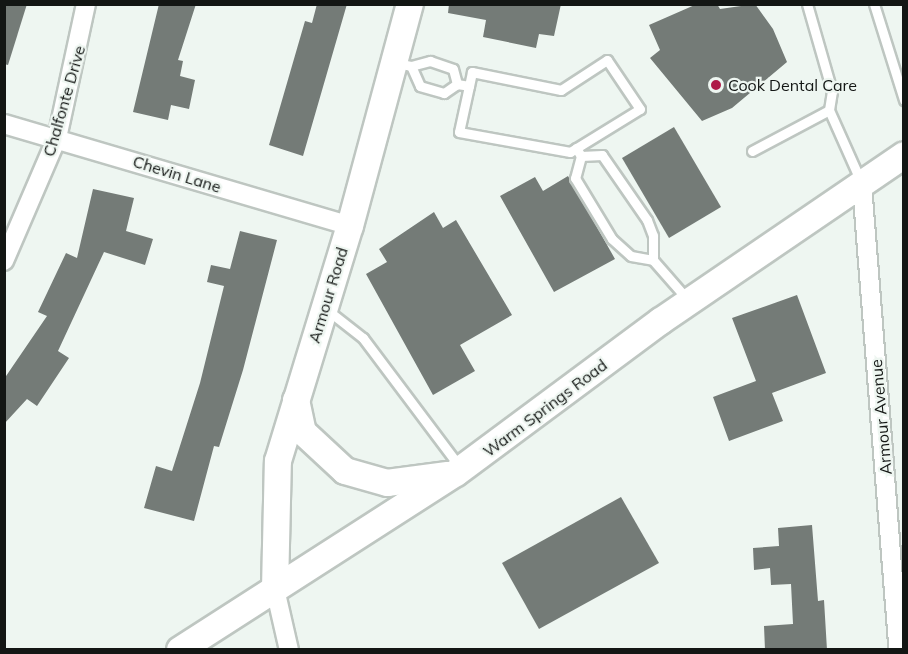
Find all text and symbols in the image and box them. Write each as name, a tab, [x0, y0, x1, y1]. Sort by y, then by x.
street label: Chalfonte Drive	[39, 43, 89, 159]
place label: Cook Dental Care	[728, 75, 857, 95]
marker: Cook Dental Care	[709, 78, 723, 92]
street label: Chevin Lane	[131, 151, 223, 197]
street label: Armour Road	[304, 245, 352, 345]
street label: Warm Springs Road	[479, 355, 611, 461]
street label: Armour Avenue	[866, 359, 896, 475]

